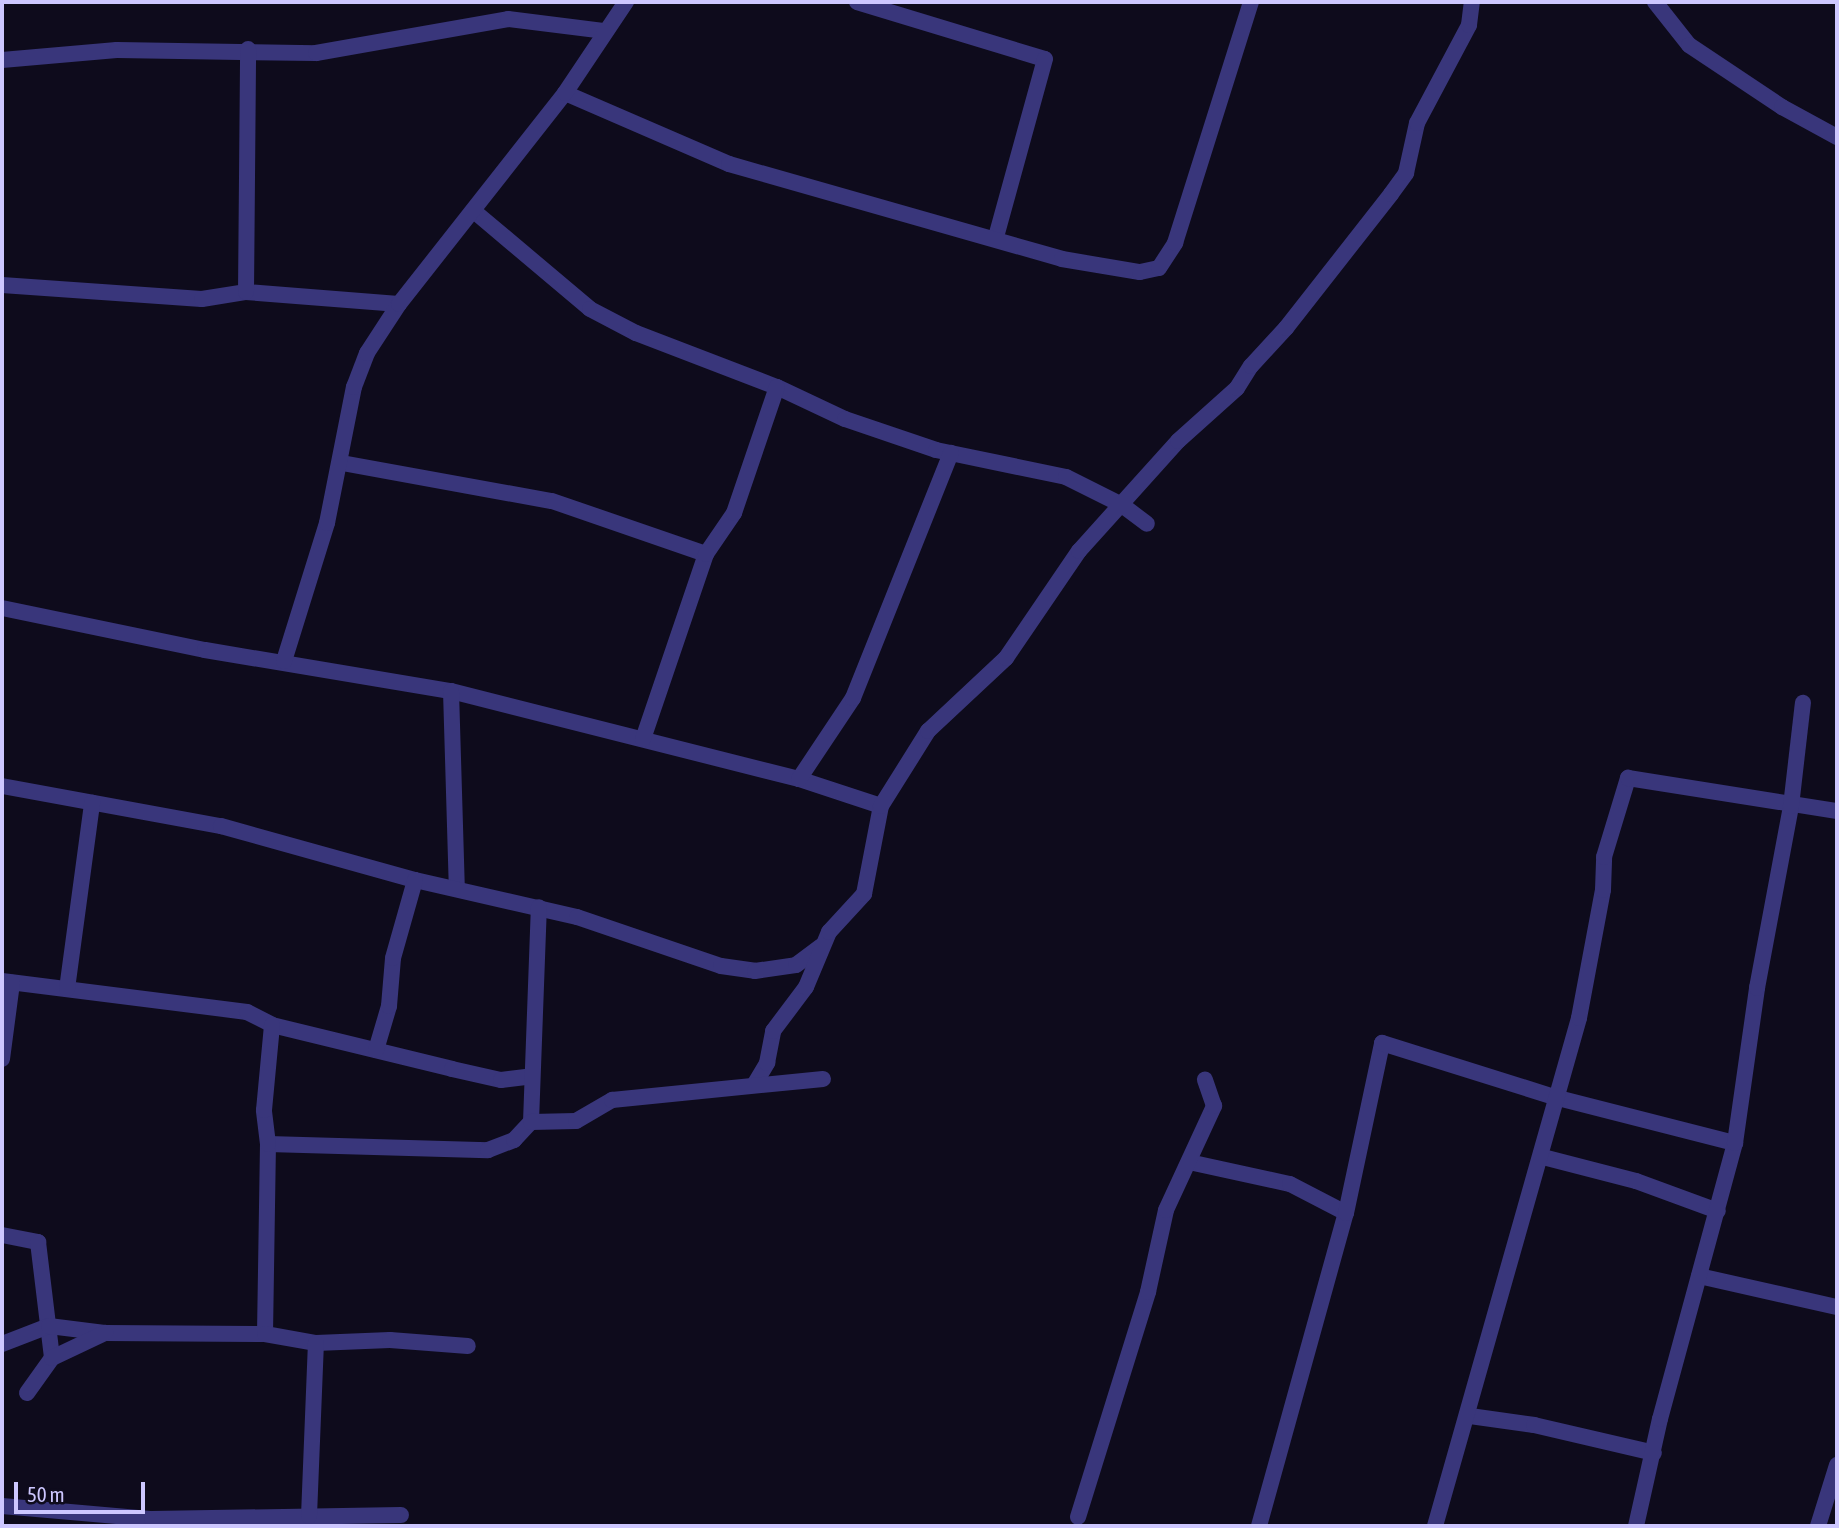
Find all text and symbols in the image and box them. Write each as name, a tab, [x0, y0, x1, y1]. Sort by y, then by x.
scale bar	[18, 1468, 149, 1512]
text: 50 m	[27, 1482, 65, 1506]

